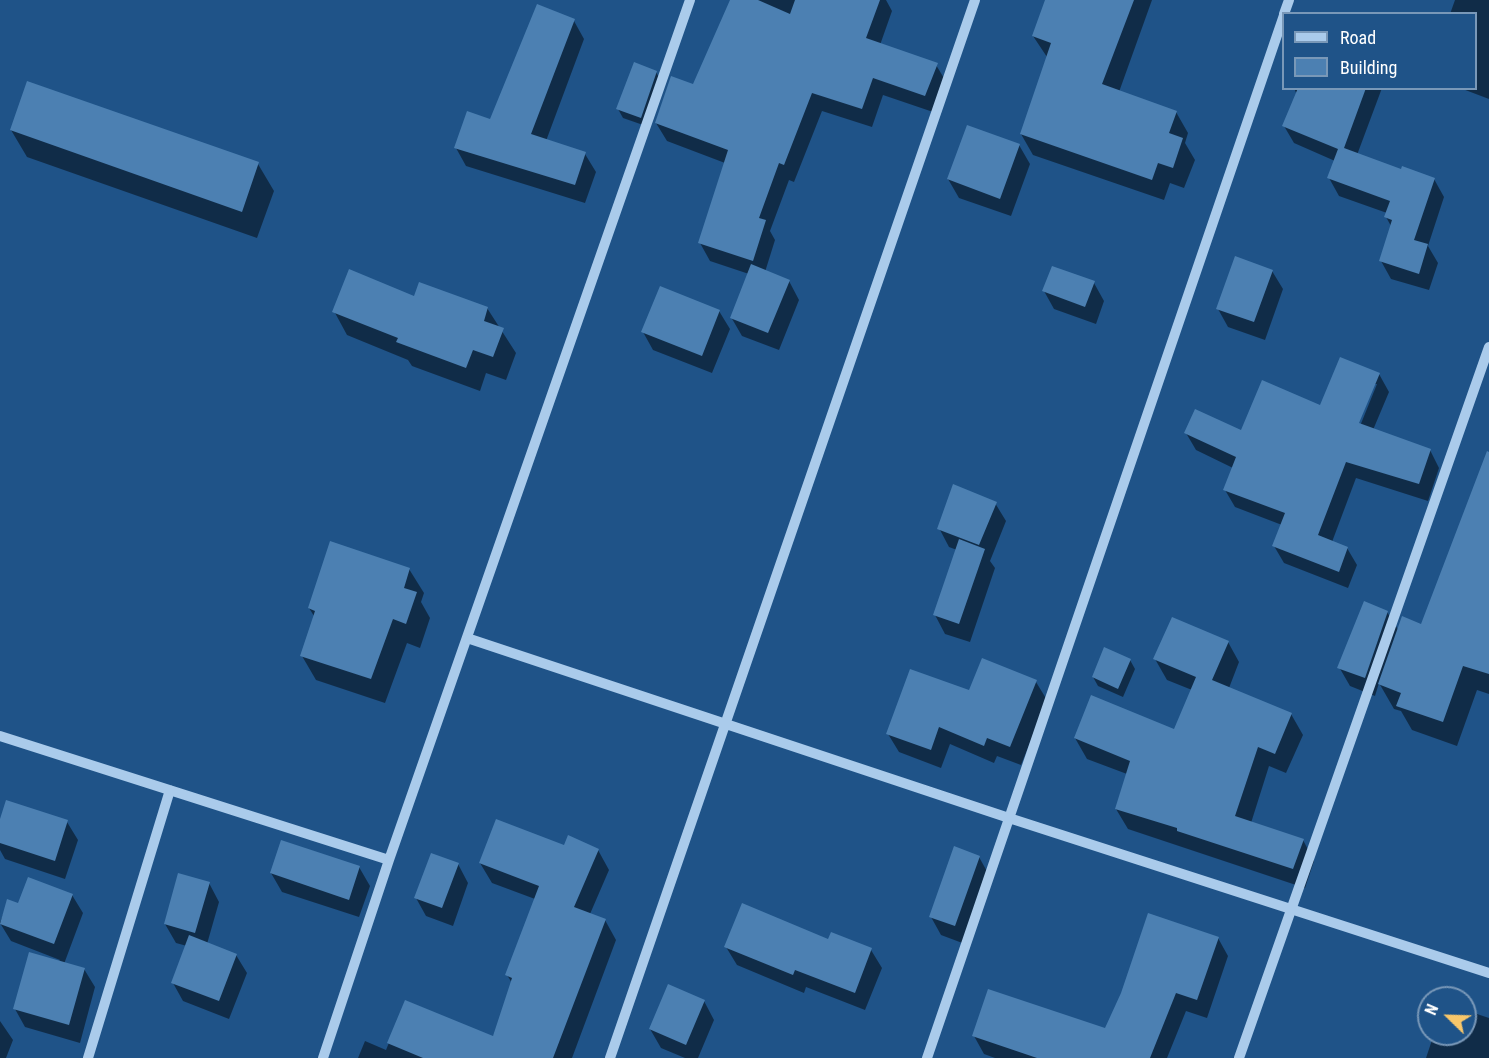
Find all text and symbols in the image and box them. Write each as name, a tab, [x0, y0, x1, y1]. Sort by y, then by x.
legend	[1282, 12, 1477, 90]
text: Road	[1340, 27, 1376, 48]
text: Building	[1340, 57, 1397, 78]
north arrow	[1417, 986, 1477, 1046]
text: N	[1421, 1001, 1442, 1018]

